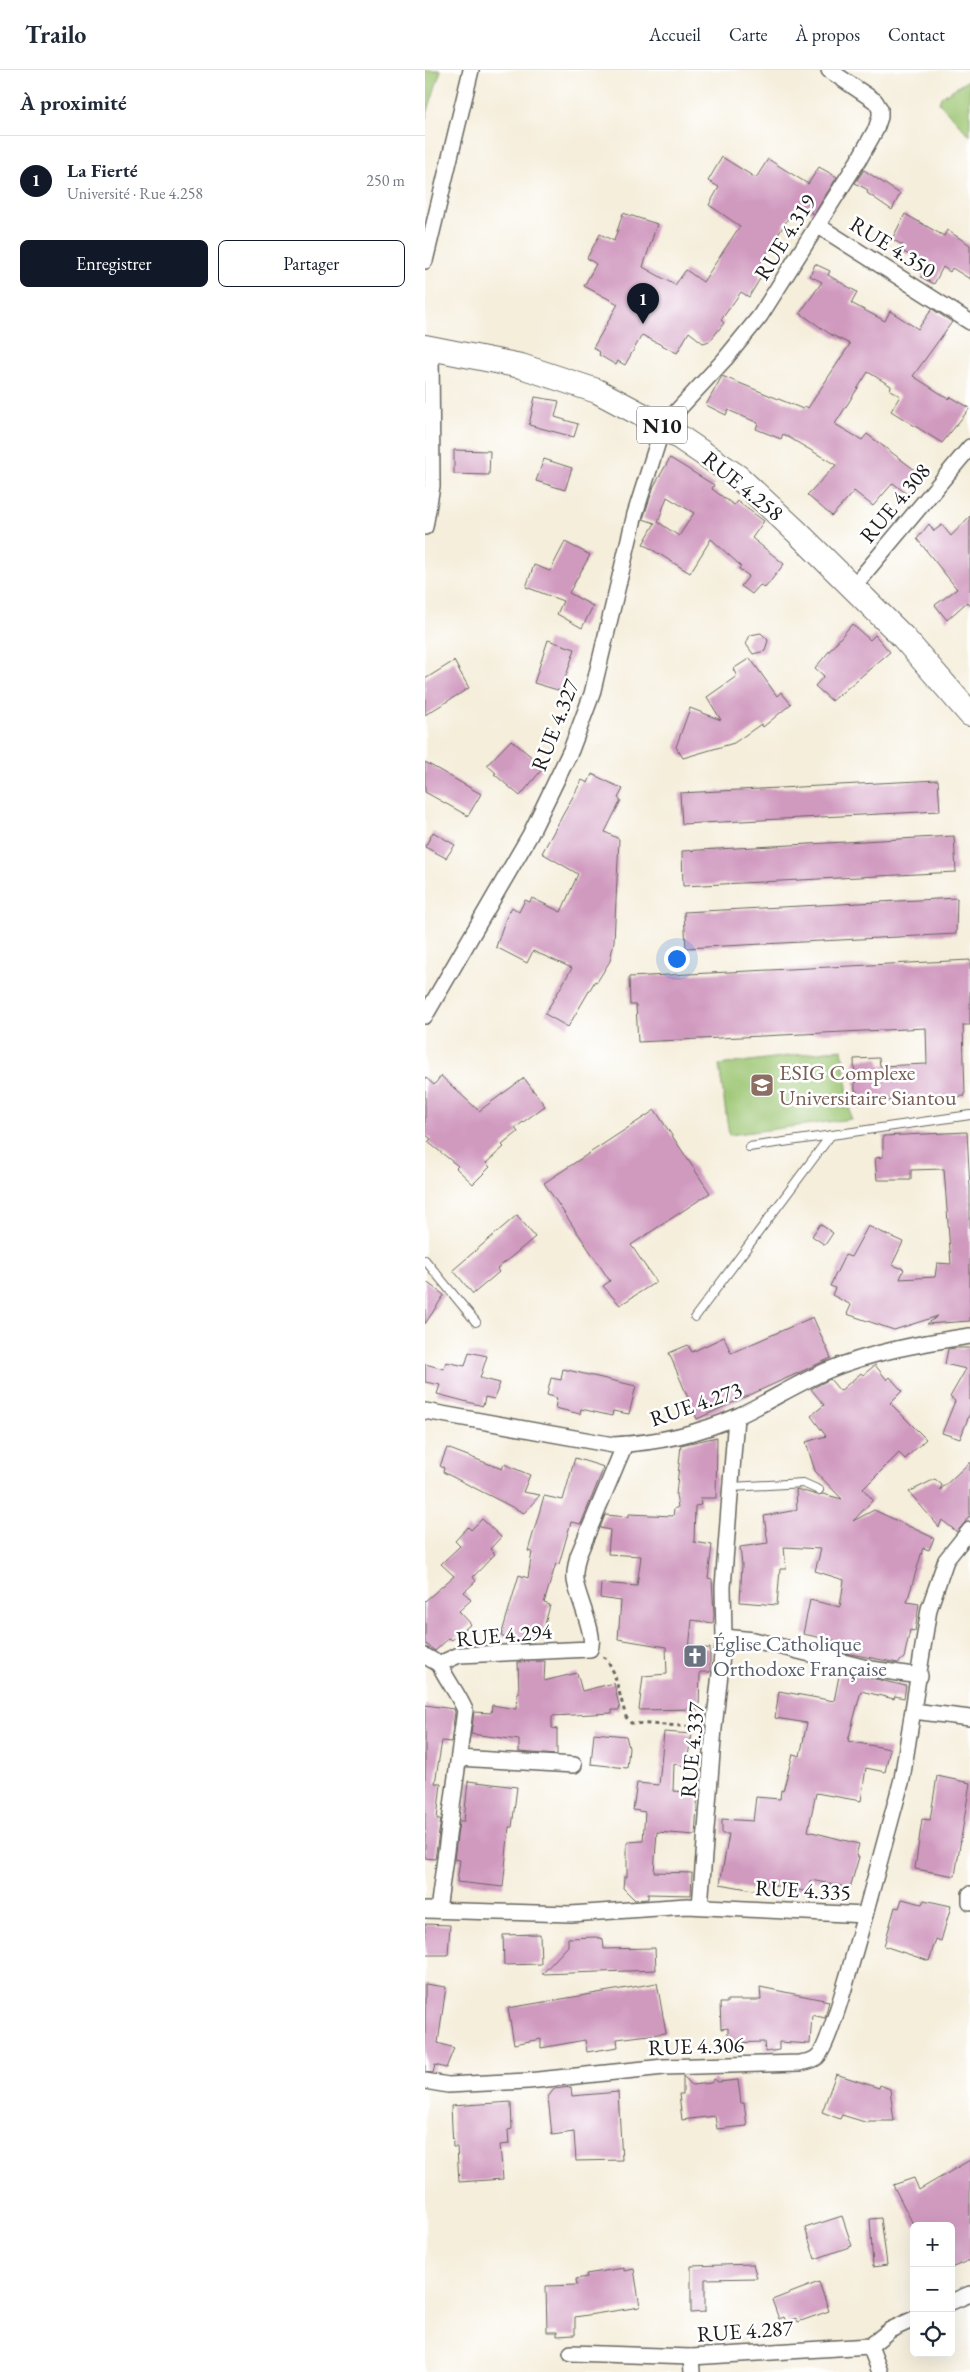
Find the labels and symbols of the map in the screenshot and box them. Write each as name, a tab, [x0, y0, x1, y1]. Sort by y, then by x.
street label: RUE 4.319	[747, 188, 823, 285]
street label: RUE 4.350	[845, 209, 942, 285]
pin: 1	[627, 283, 659, 324]
road number: N10	[637, 406, 687, 444]
street label: RUE 4.258	[697, 445, 789, 527]
street label: RUE 4.308	[853, 457, 937, 549]
street label: RUE 4.327	[524, 675, 586, 775]
your location	[664, 946, 690, 972]
place label: ESIG Complexe Universitaire Siantou	[779, 1058, 957, 1112]
school or university icon: ESIG Complexe Universitaire Siantou	[749, 1072, 775, 1098]
street label: RUE 4.273	[646, 1375, 746, 1433]
street label: RUE 4.294	[455, 1616, 554, 1654]
place label: Église Catholique Orthodoxe Française	[713, 1629, 887, 1683]
church icon: Église Catholique Orthodoxe Française	[682, 1643, 708, 1669]
street label: RUE 4.337	[673, 1700, 711, 1799]
street label: RUE 4.335	[754, 1873, 852, 1907]
street label: RUE 4.306	[648, 2030, 745, 2062]
street label: RUE 4.287	[696, 2313, 794, 2349]

